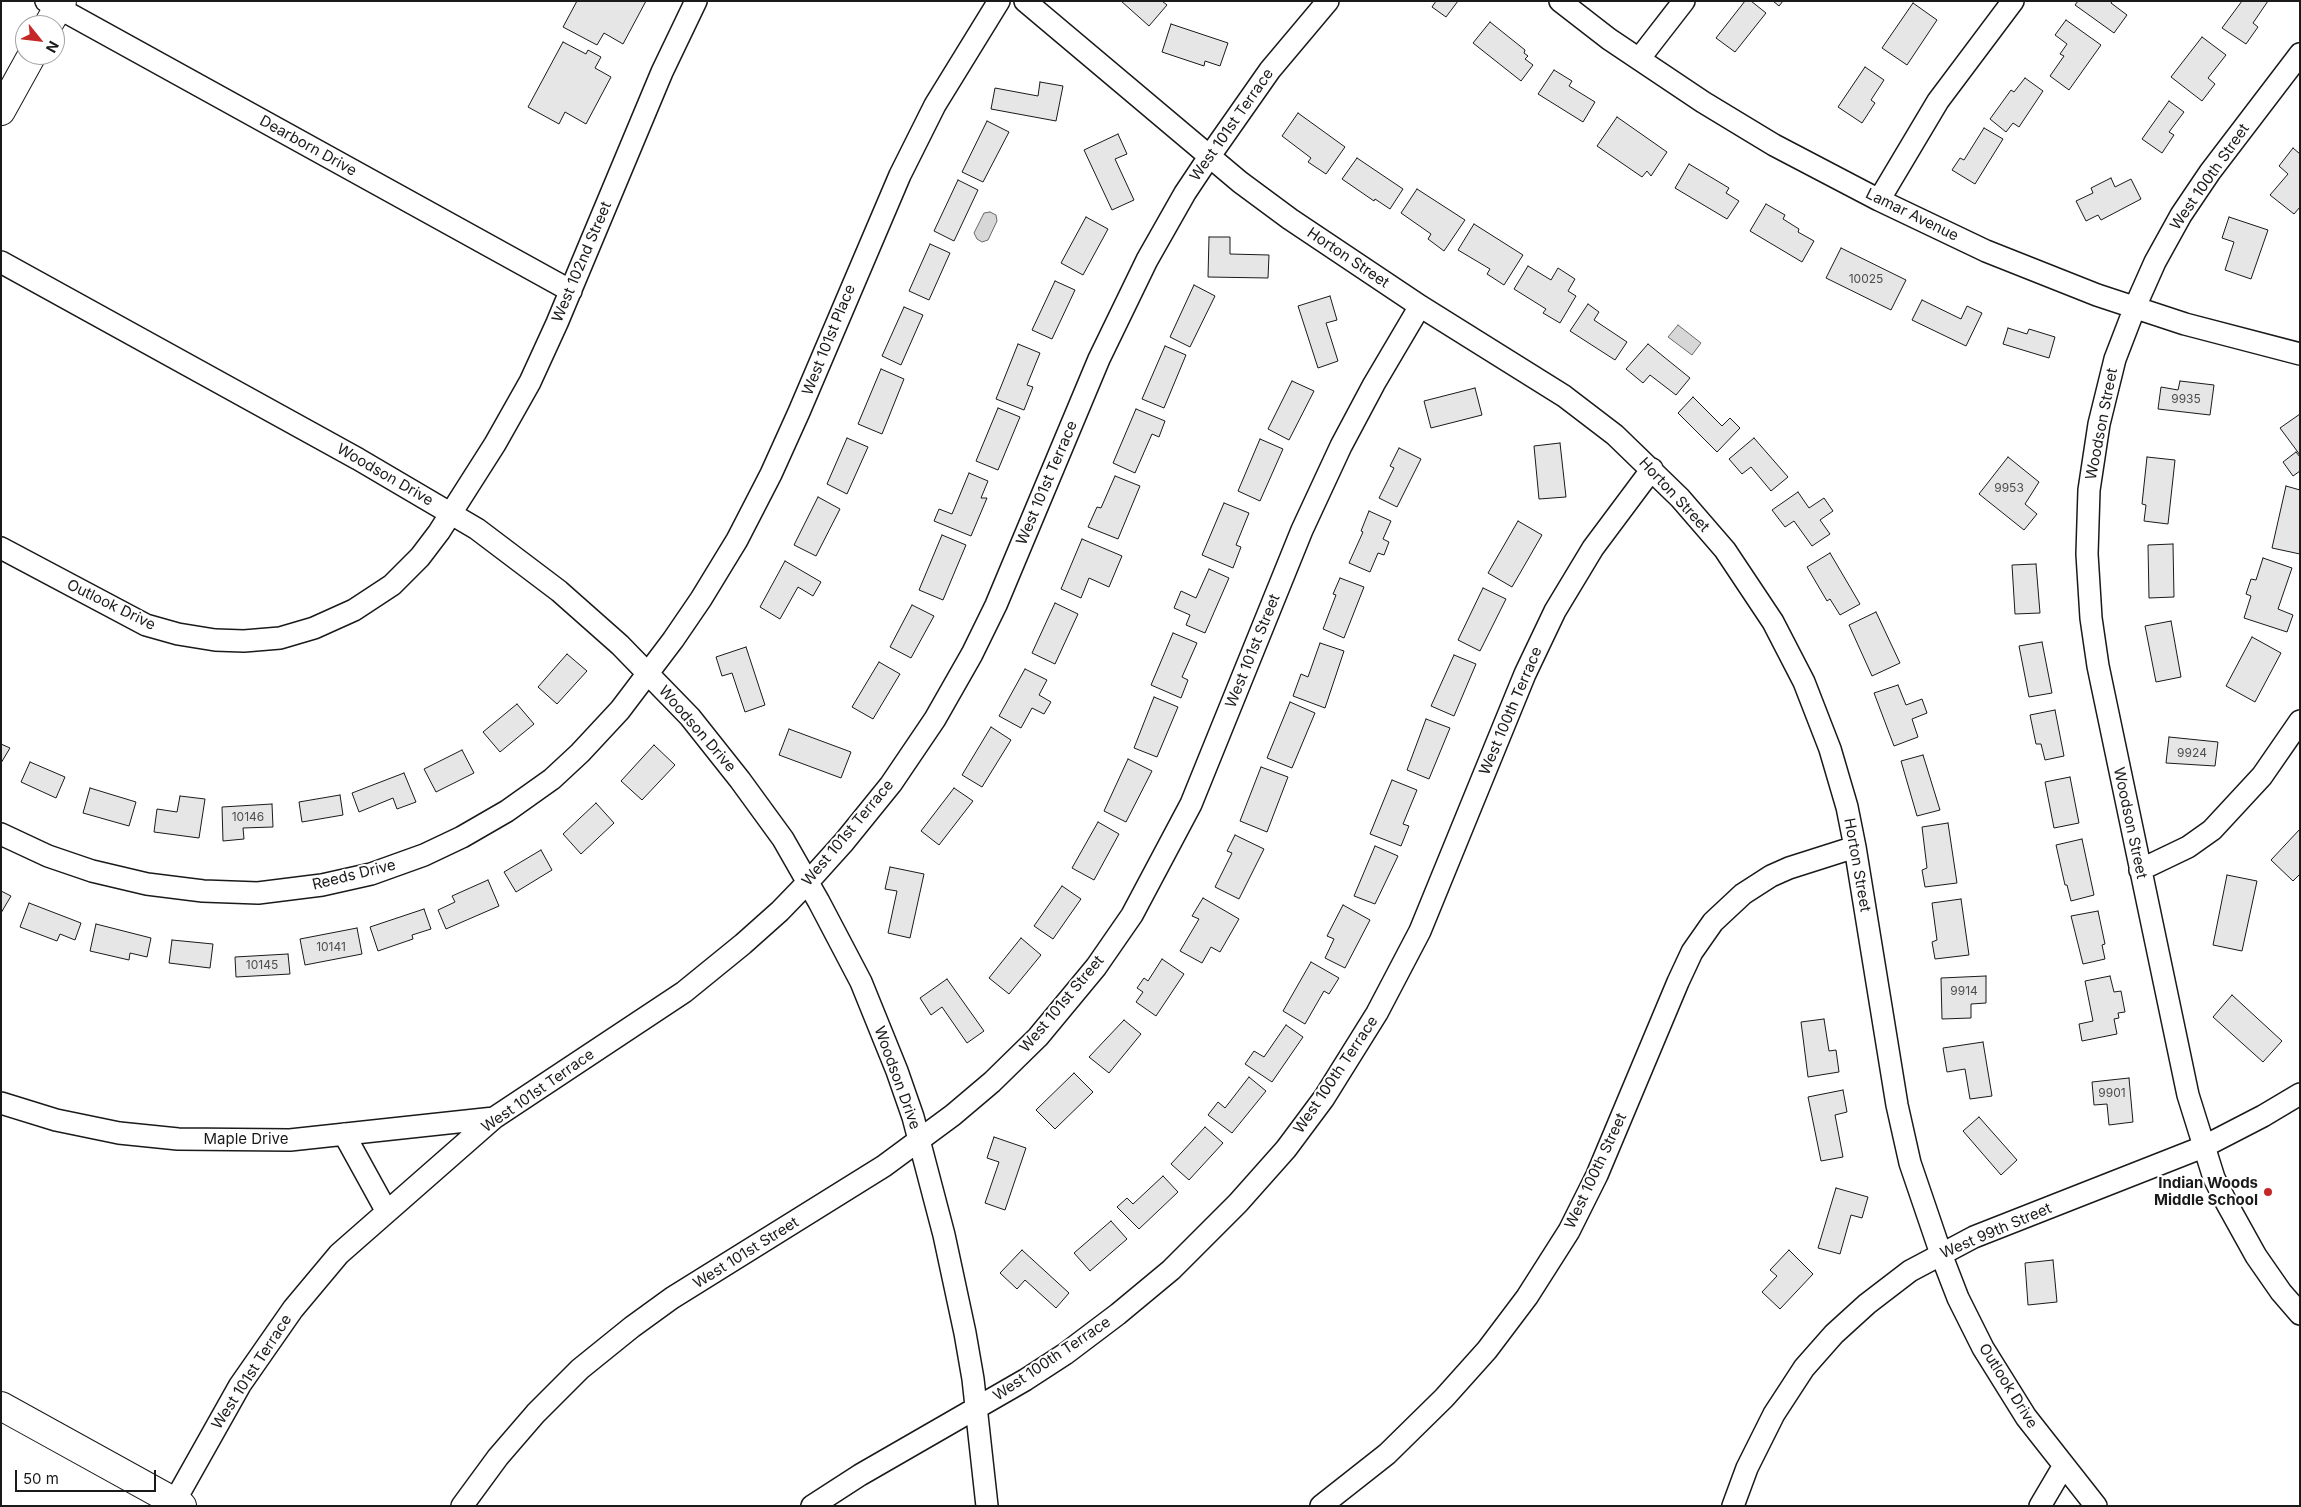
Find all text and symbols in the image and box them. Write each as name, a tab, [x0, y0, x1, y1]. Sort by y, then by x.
north arrow	[15, 15, 65, 65]
text: N	[43, 38, 63, 56]
street label: West 101st Terrace	[1186, 65, 1278, 185]
street label: Dearborn Drive	[256, 112, 360, 180]
street label: West 100th Street	[2167, 120, 2253, 234]
street label: Lamar Avenue	[1863, 185, 1961, 245]
street label: West 102nd Street	[548, 199, 616, 325]
street label: Horton Street	[1304, 224, 1392, 292]
house number: 10025	[1849, 272, 1883, 286]
street label: West 101st Place	[799, 282, 859, 398]
street label: Woodson Street	[2082, 367, 2122, 481]
house number: 9935	[2171, 392, 2201, 406]
street label: West 101st Terrace	[1013, 418, 1081, 548]
street label: Woodson Drive	[334, 440, 436, 510]
street label: Horton Street	[1635, 454, 1713, 536]
house number: 9953	[1994, 481, 2024, 495]
street label: Outlook Drive	[64, 576, 158, 634]
street label: West 101st Street	[1222, 592, 1284, 710]
street label: West 100th Terrace	[1476, 644, 1546, 778]
street label: Woodson Drive	[655, 682, 739, 776]
house number: 9924	[2177, 746, 2207, 760]
street label: Woodson Street	[2109, 766, 2151, 880]
street label: West 101st Terrace	[798, 776, 898, 890]
house number: 10146	[232, 810, 264, 824]
street label: Horton Street	[1840, 817, 1874, 913]
street label: Reeds Drive	[310, 856, 398, 894]
house number: 10141	[316, 940, 346, 954]
street label: West 101st Street	[1016, 952, 1108, 1056]
house number: 10145	[246, 958, 278, 972]
house number: 9914	[1950, 984, 1978, 998]
street label: West 100th Terrace	[1290, 1013, 1382, 1137]
street label: Woodson Drive	[870, 1024, 924, 1132]
street label: West 101st Terrace	[478, 1045, 598, 1137]
house number: 9901	[2098, 1086, 2126, 1100]
street label: West 100th Street	[1561, 1110, 1631, 1232]
street label: Maple Drive	[204, 1130, 288, 1148]
place label: Indian Woods Middle School	[2154, 1174, 2258, 1209]
marker: Indian Woods Middle School	[2262, 1186, 2274, 1198]
street label: West 99th Street	[1938, 1199, 2054, 1263]
street label: West 101st Street	[690, 1213, 802, 1293]
street label: West 101st Terrace	[208, 1311, 296, 1433]
street label: West 100th Terrace	[990, 1313, 1114, 1405]
street label: Outlook Drive	[1975, 1340, 2041, 1432]
scale bar	[18, 1460, 159, 1492]
text: 50 m	[23, 1469, 59, 1488]

